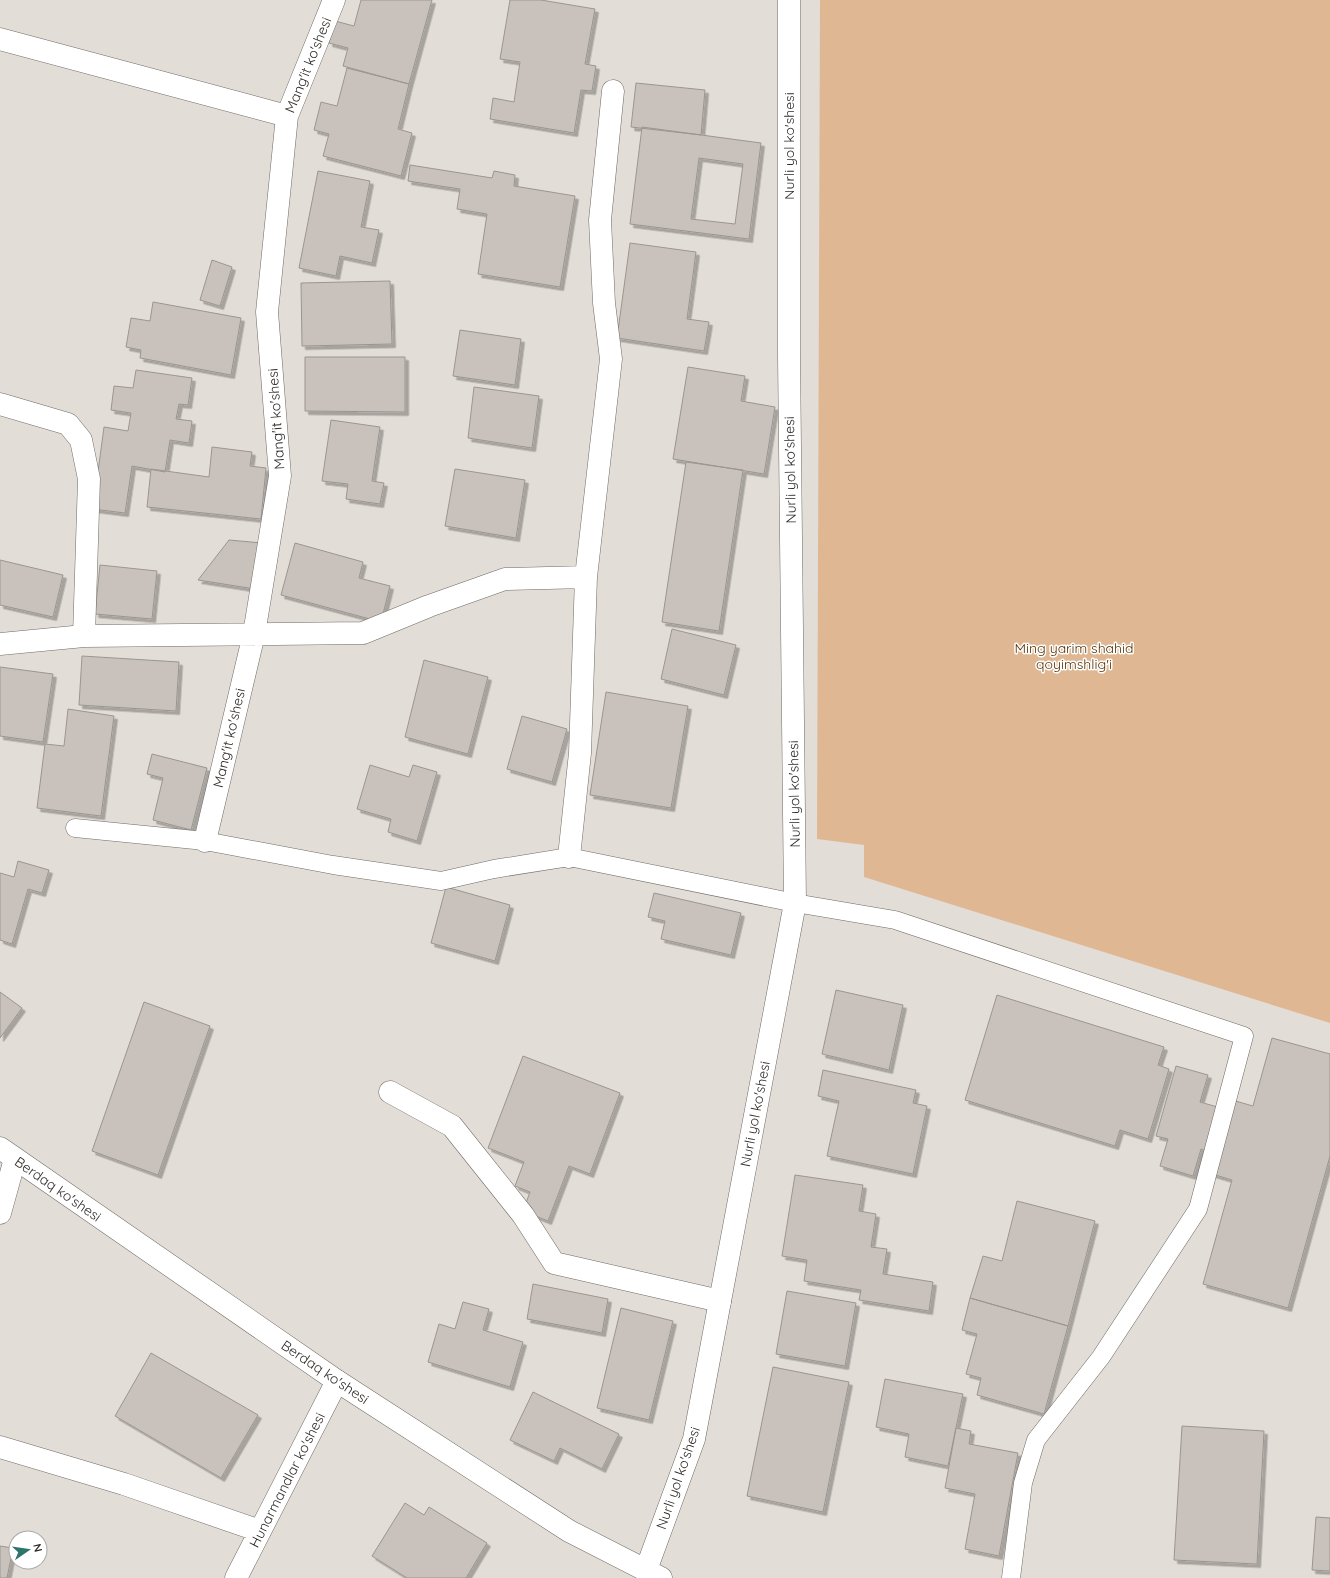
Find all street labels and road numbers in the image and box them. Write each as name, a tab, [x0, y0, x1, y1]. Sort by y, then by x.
street label: Mang'it ko'shesi	[281, 15, 335, 115]
street label: Nurli yol ko'shesi	[780, 92, 798, 200]
street label: Mang'it ko'shesi	[263, 368, 289, 470]
street label: Nurli yol ko'shesi	[780, 416, 800, 524]
street label: Mang'it ko'shesi	[209, 687, 249, 789]
street label: Nurli yol ko'shesi	[784, 740, 804, 848]
street label: Nurli yol ko'shesi	[736, 1060, 774, 1168]
street label: Berdaq ko'shesi	[11, 1152, 105, 1226]
street label: Berdaq ko'shesi	[278, 1336, 372, 1408]
street label: Hunarmandlar ko'shesi	[245, 1409, 329, 1551]
street label: Nurli yol ko'shesi	[652, 1424, 704, 1532]

